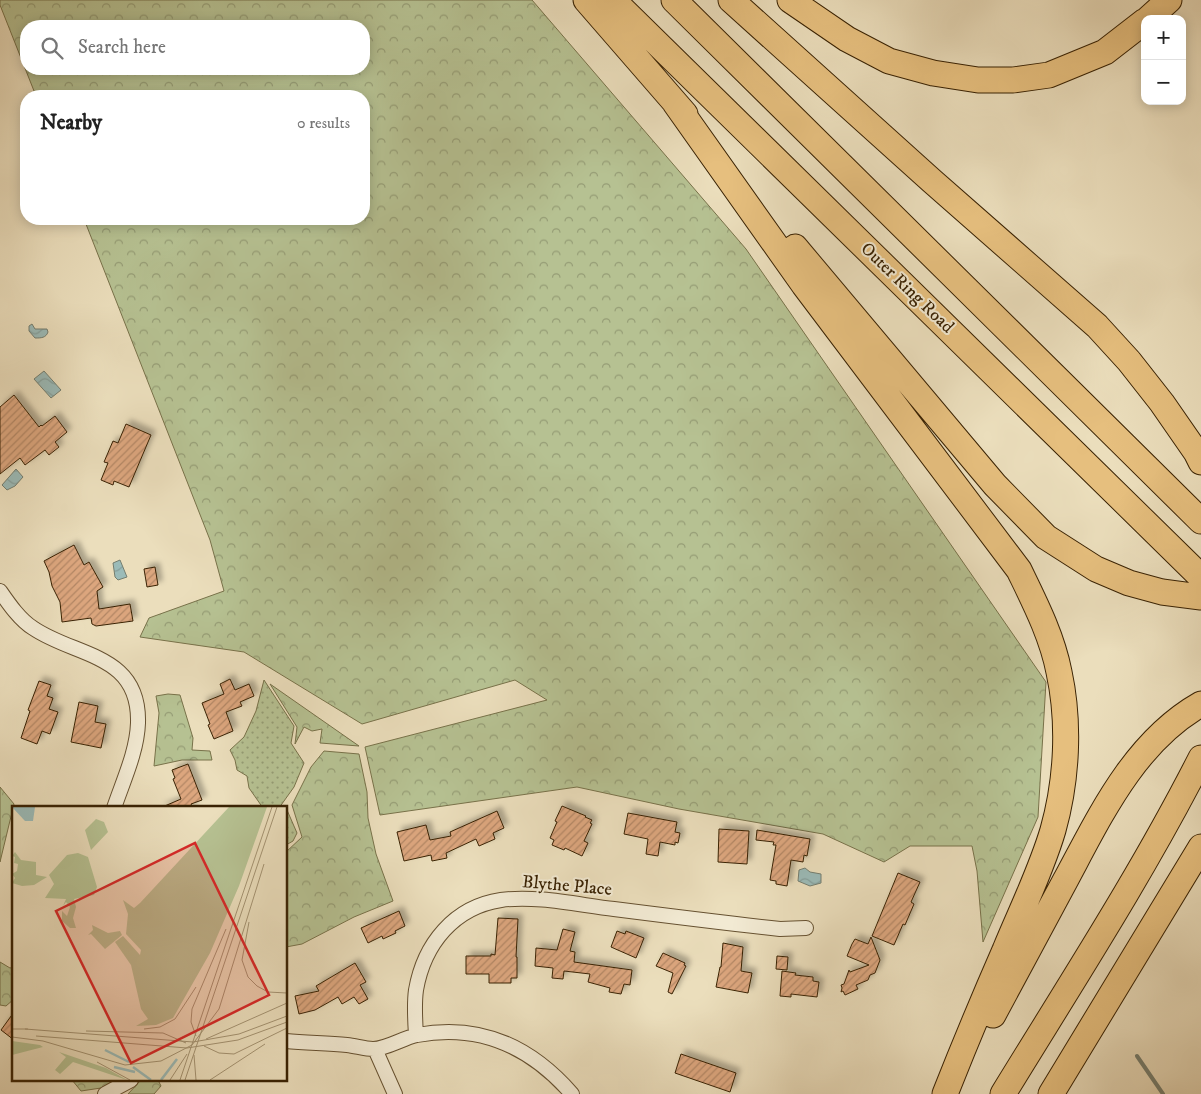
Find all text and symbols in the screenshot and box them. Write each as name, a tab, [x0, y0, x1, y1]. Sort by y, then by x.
map controls	[1141, 15, 1186, 105]
button: +	[1141, 15, 1186, 60]
search box	[20, 20, 370, 75]
icon: search	[38, 34, 66, 62]
text: Search here	[78, 36, 166, 59]
button: −	[1141, 60, 1186, 105]
text: Nearby	[40, 110, 102, 136]
text: 0 results	[297, 113, 350, 133]
street label: Outer Ring Road	[856, 238, 958, 338]
inset map	[12, 806, 288, 1082]
street label: Blythe Place	[521, 871, 613, 901]

